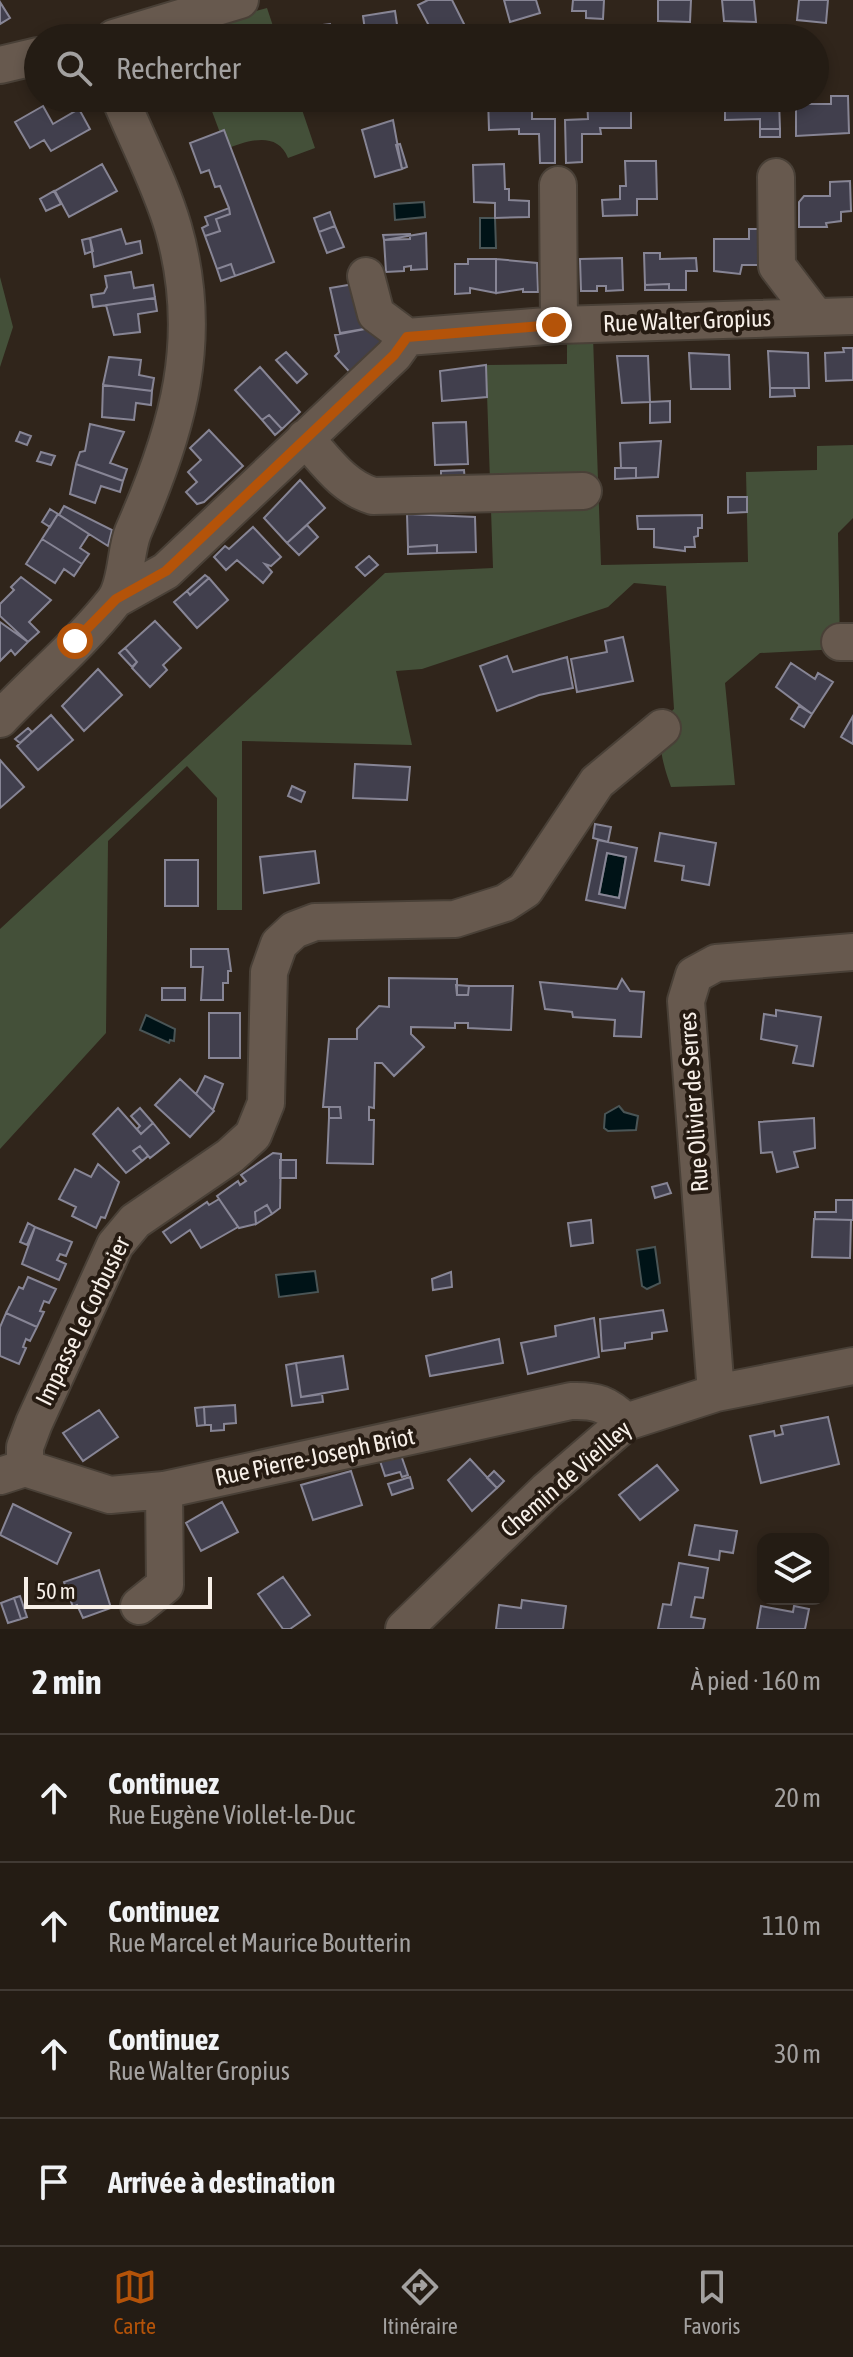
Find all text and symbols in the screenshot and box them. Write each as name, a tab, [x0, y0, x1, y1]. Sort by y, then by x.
search box	[24, 24, 829, 112]
icon: search	[52, 46, 96, 90]
text: Rechercher	[116, 51, 241, 85]
street label: Rue Walter Gropius	[603, 304, 771, 337]
route end	[536, 307, 572, 343]
route start	[57, 623, 93, 659]
street label: Rue Olivier de Serres	[674, 1011, 713, 1193]
street label: Impasse Le Corbusier	[30, 1231, 136, 1410]
street label: Chemin de Vieilley	[495, 1415, 636, 1542]
street label: Rue Pierre-Joseph Briot	[213, 1422, 417, 1491]
map controls	[757, 1533, 829, 1605]
button: layers	[757, 1533, 829, 1605]
scale bar	[24, 1573, 212, 1609]
text: 50 m	[36, 1578, 76, 1604]
text: 2 min	[32, 1662, 101, 1701]
text: À pied · 160 m	[691, 1666, 821, 1696]
text: Continuez	[108, 1766, 219, 1800]
icon: ahead	[32, 1776, 76, 1820]
text: 20 m	[774, 1783, 821, 1813]
text: Rue Eugène Viollet-le-Duc	[108, 1800, 355, 1830]
text: Continuez	[108, 1894, 219, 1928]
icon: ahead	[32, 1904, 76, 1948]
text: 110 m	[762, 1911, 821, 1941]
text: Rue Marcel et Maurice Boutterin	[108, 1928, 411, 1958]
text: Continuez	[108, 2022, 219, 2056]
icon: ahead	[32, 2032, 76, 2076]
text: 30 m	[774, 2039, 821, 2069]
text: Rue Walter Gropius	[108, 2056, 290, 2086]
icon: arrive	[32, 2160, 76, 2204]
text: Arrivée à destination	[108, 2165, 335, 2199]
tab: Carte	[113, 2265, 157, 2339]
tab: Itinéraire	[382, 2265, 458, 2339]
tab: Favoris	[683, 2265, 740, 2339]

